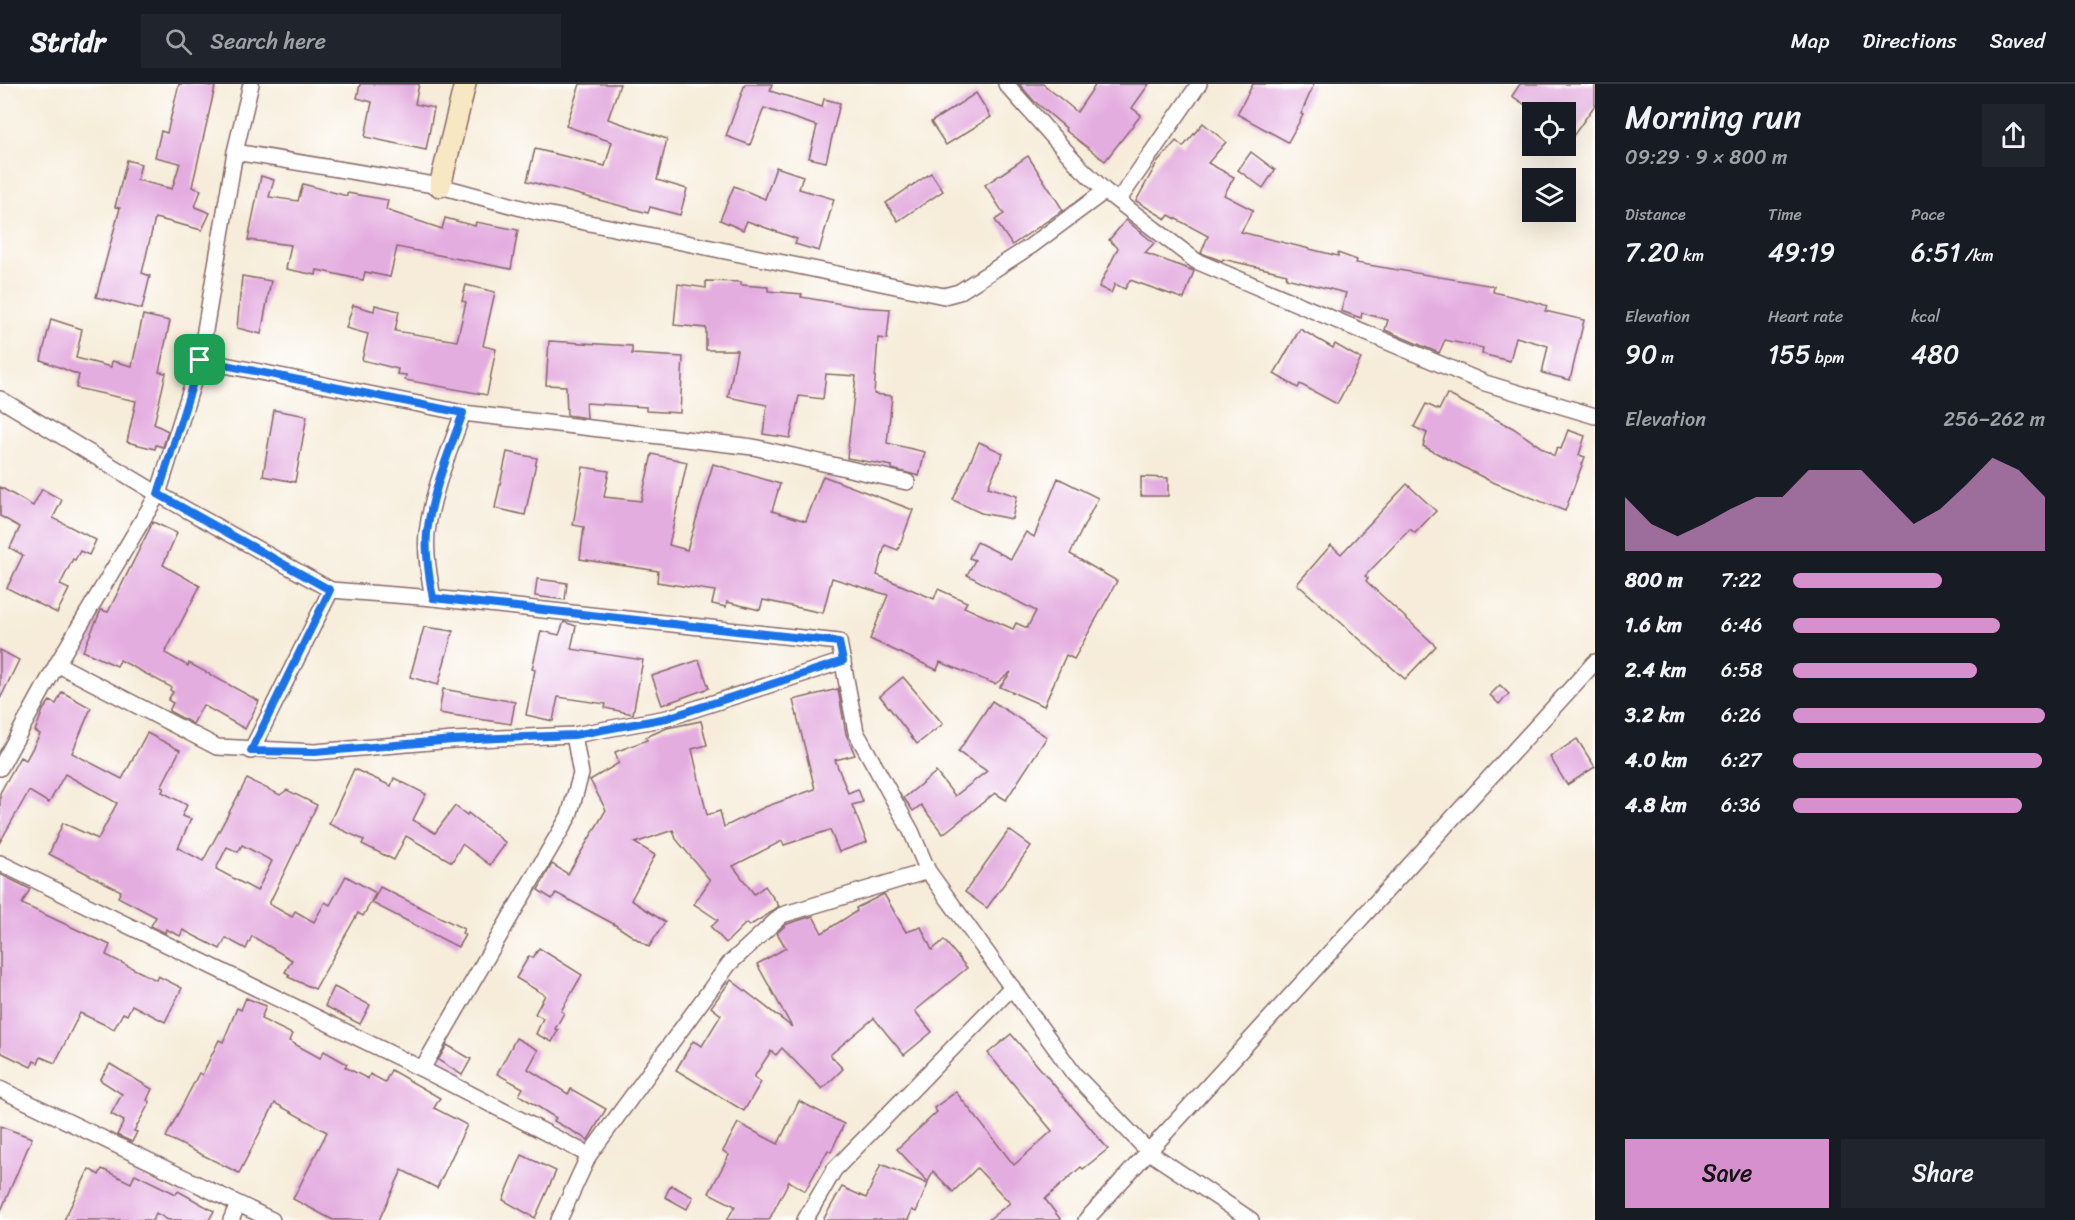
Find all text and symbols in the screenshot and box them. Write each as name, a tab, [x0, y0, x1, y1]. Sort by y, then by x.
search box	[141, 14, 561, 68]
text: Stridr	[30, 17, 105, 66]
text: Search here	[210, 22, 326, 61]
text: Map	[1791, 22, 1829, 60]
text: Directions	[1862, 22, 1957, 60]
text: Saved	[1990, 22, 2045, 60]
icon: search	[162, 25, 195, 58]
text: Morning run	[1625, 88, 1801, 146]
map controls	[1522, 102, 1576, 222]
button: locate	[1522, 102, 1576, 156]
button: share	[1982, 104, 2045, 167]
text: 09:29 · 9 × 800 m	[1625, 140, 1787, 175]
button: layers	[1522, 168, 1576, 222]
text: Distance	[1625, 200, 1686, 229]
text: Time	[1768, 200, 1802, 229]
text: Pace	[1911, 200, 1945, 229]
text: 7.20	[1625, 229, 1679, 275]
text: 49:19	[1768, 229, 1835, 275]
text: 6:51	[1911, 229, 1961, 275]
text: km	[1679, 241, 1704, 270]
text: /km	[1961, 241, 1994, 270]
text: Elevation	[1625, 302, 1690, 331]
text: Heart rate	[1768, 302, 1843, 331]
text: kcal	[1911, 302, 1940, 331]
text: 90	[1625, 331, 1657, 377]
text: 155	[1768, 331, 1811, 377]
text: 480	[1911, 331, 1959, 377]
pin	[174, 334, 225, 385]
icon: arrive	[183, 343, 216, 376]
text: m	[1657, 343, 1674, 372]
text: bpm	[1811, 343, 1845, 372]
text: Elevation	[1625, 402, 1706, 437]
text: 256–262 m	[1944, 402, 2045, 437]
text: 800 m	[1625, 563, 1683, 598]
text: 7:22	[1721, 563, 1762, 598]
text: 1.6 km	[1625, 608, 1682, 643]
text: 6:46	[1721, 608, 1762, 643]
text: 2.4 km	[1625, 653, 1686, 688]
text: 6:58	[1721, 653, 1763, 688]
text: 3.2 km	[1625, 698, 1685, 733]
text: 6:26	[1721, 698, 1761, 733]
text: 4.0 km	[1625, 743, 1687, 778]
text: 6:27	[1721, 743, 1761, 778]
text: 4.8 km	[1625, 788, 1687, 823]
text: 6:36	[1721, 788, 1761, 823]
button: Save	[1625, 1139, 1829, 1208]
button: Share	[1841, 1139, 2045, 1208]

